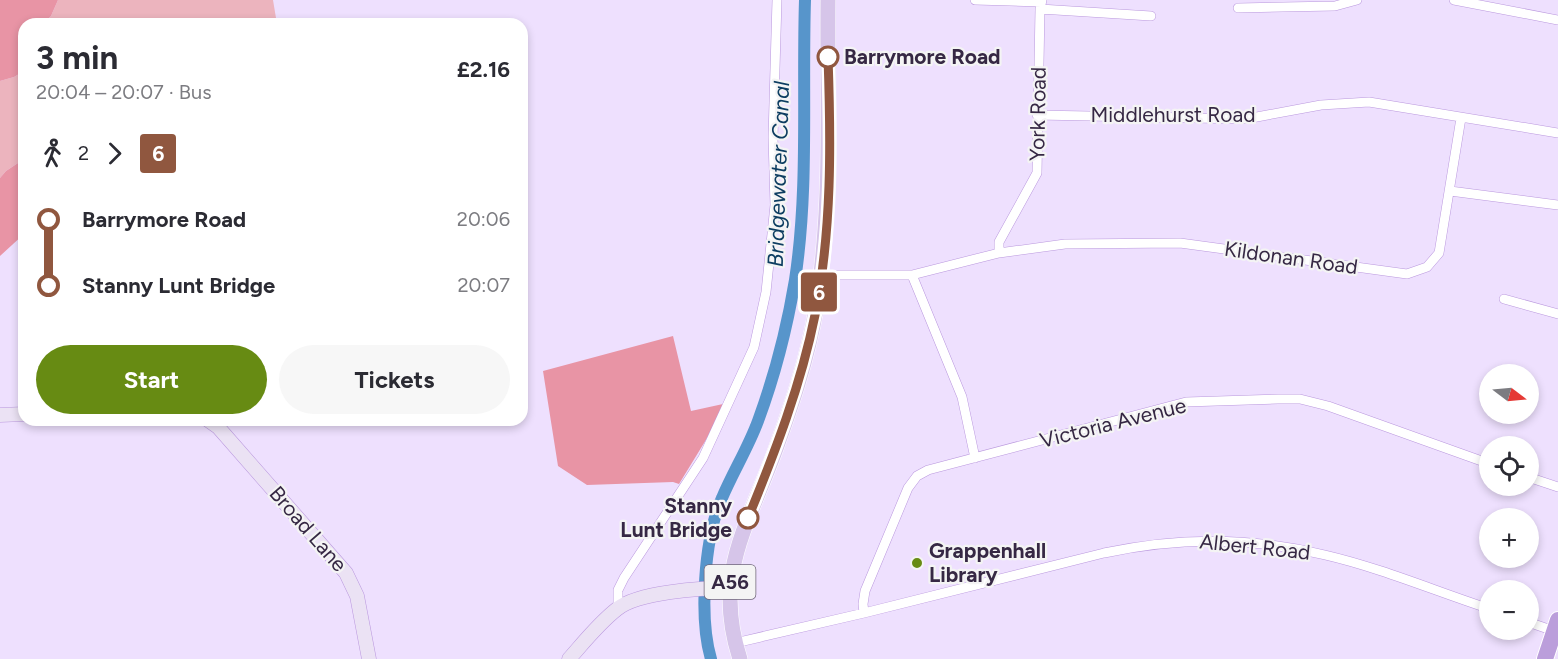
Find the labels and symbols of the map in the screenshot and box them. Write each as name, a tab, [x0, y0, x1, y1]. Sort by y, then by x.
place label: Barrymore Road	[844, 44, 1001, 69]
marker: Barrymore Road	[817, 46, 839, 68]
street label: York Road	[1024, 67, 1051, 161]
water label: Bridgewater Canal	[762, 80, 795, 267]
street label: Middlehurst Road	[1090, 102, 1256, 127]
street label: Kildonan Road	[1223, 236, 1359, 279]
line badge: 6	[800, 272, 838, 312]
north arrow	[1479, 364, 1539, 424]
street label: Victoria Avenue	[1037, 392, 1189, 453]
street label: Broad Lane	[264, 481, 352, 577]
place label: Stanny Lunt Bridge	[620, 493, 733, 542]
marker: Stanny Lunt Bridge	[737, 507, 759, 529]
street label: Albert Road	[1198, 528, 1312, 565]
place label: Grappenhall Library	[929, 538, 1046, 587]
marker: Grappenhall Library	[910, 556, 924, 570]
road number: A56	[704, 565, 756, 599]

